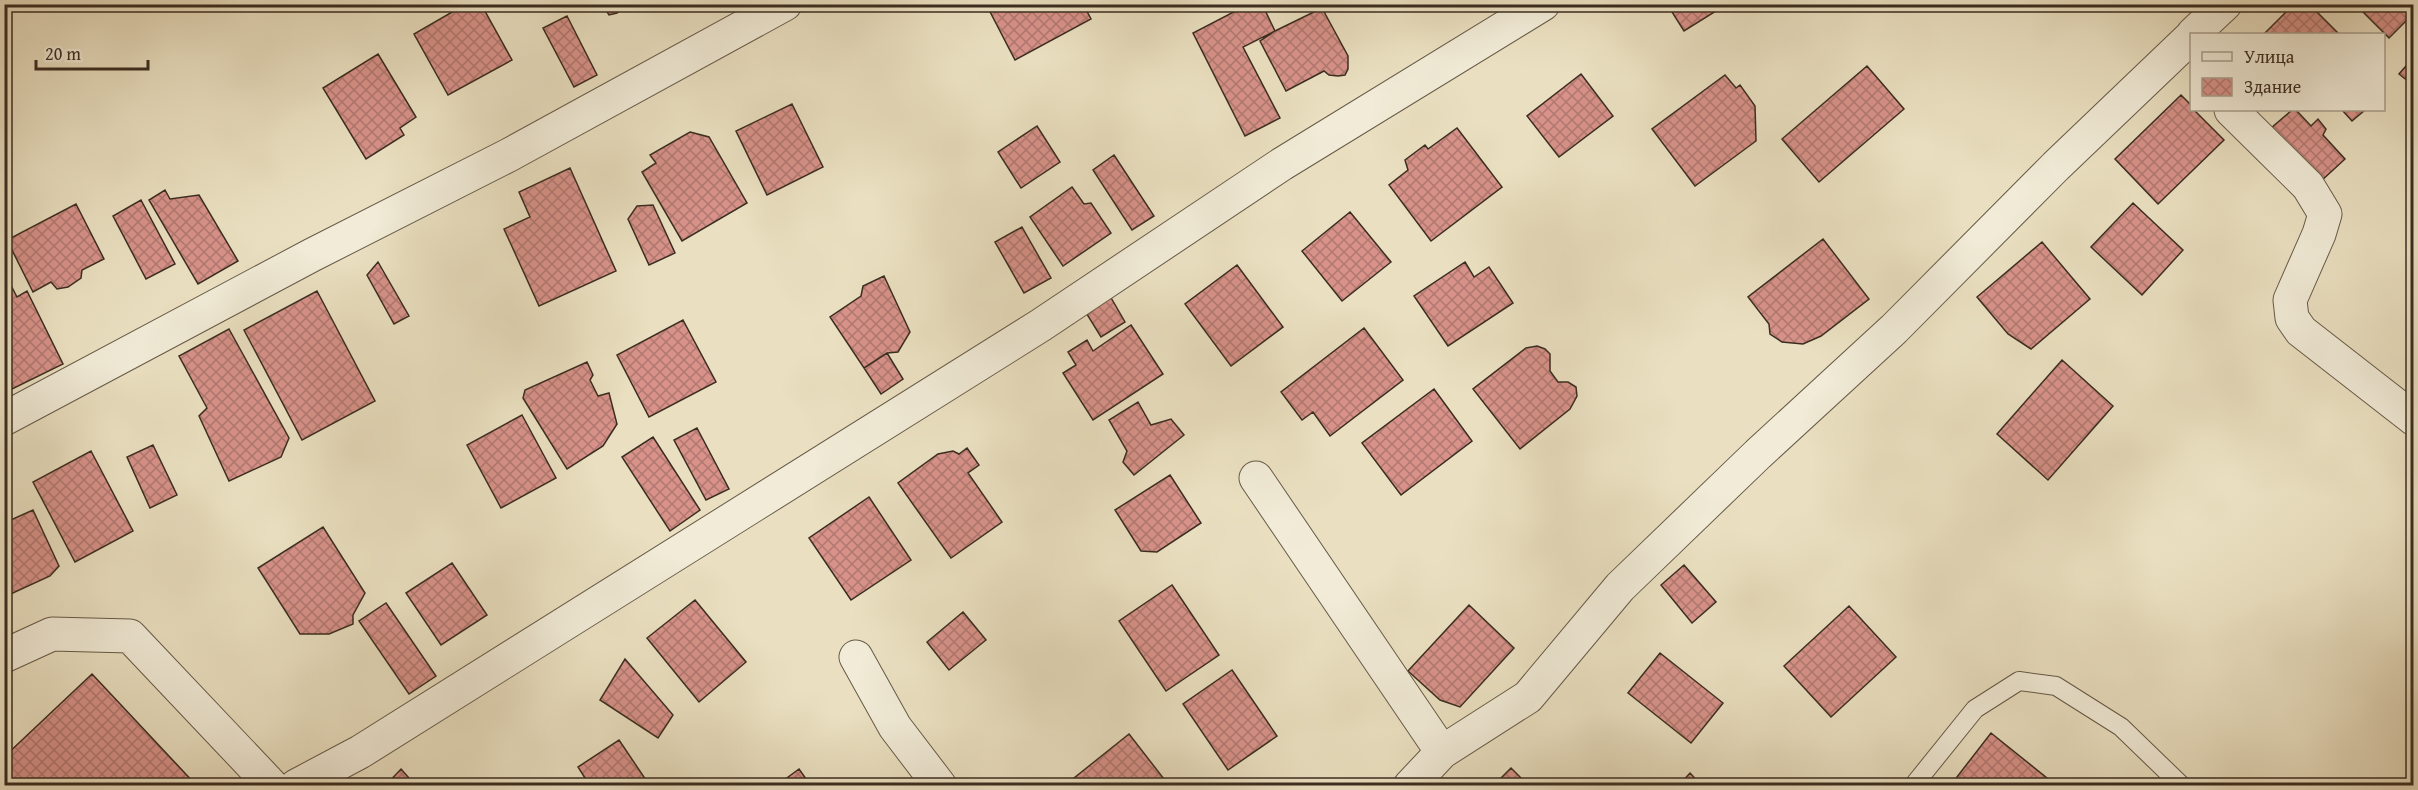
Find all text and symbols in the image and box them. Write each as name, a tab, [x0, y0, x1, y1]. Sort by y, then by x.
scale bar	[36, 33, 148, 71]
legend	[2190, 33, 2385, 111]
text: 20 m	[45, 40, 81, 67]
text: Улица	[2244, 43, 2295, 70]
text: Здание	[2244, 73, 2301, 100]

